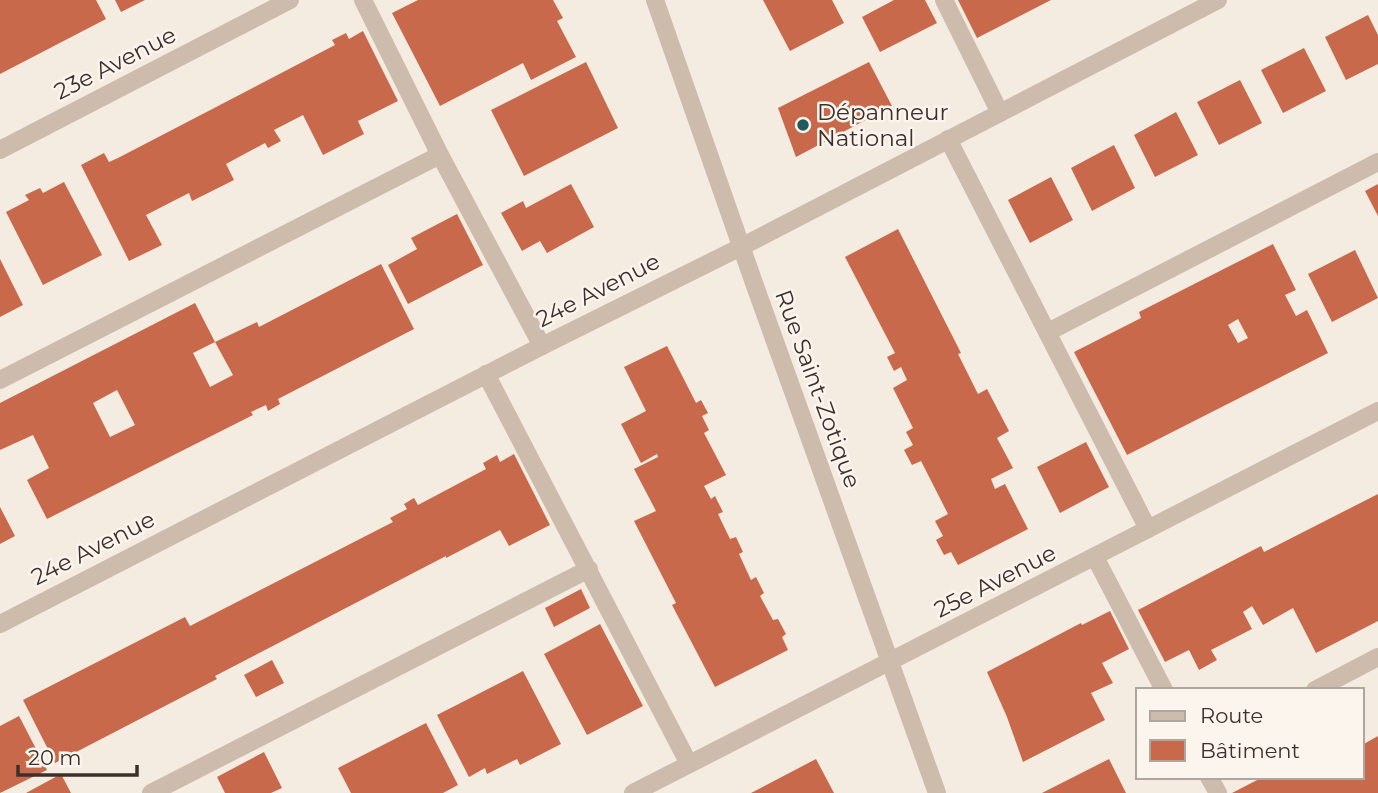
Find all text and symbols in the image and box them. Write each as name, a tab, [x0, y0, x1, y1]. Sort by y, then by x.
street label: 23e Avenue	[49, 20, 181, 106]
place label: Dépanneur National	[817, 98, 949, 152]
marker: Dépanneur National	[795, 117, 811, 133]
street label: 24e Avenue	[532, 247, 664, 333]
street label: Rue Saint-Zotique	[769, 286, 867, 492]
street label: 24e Avenue	[27, 505, 159, 591]
street label: 25e Avenue	[929, 538, 1061, 624]
legend	[1136, 688, 1364, 779]
text: Route	[1200, 703, 1263, 728]
scale bar	[18, 734, 136, 778]
text: Bâtiment	[1200, 738, 1300, 763]
text: 20 m	[28, 745, 82, 770]

